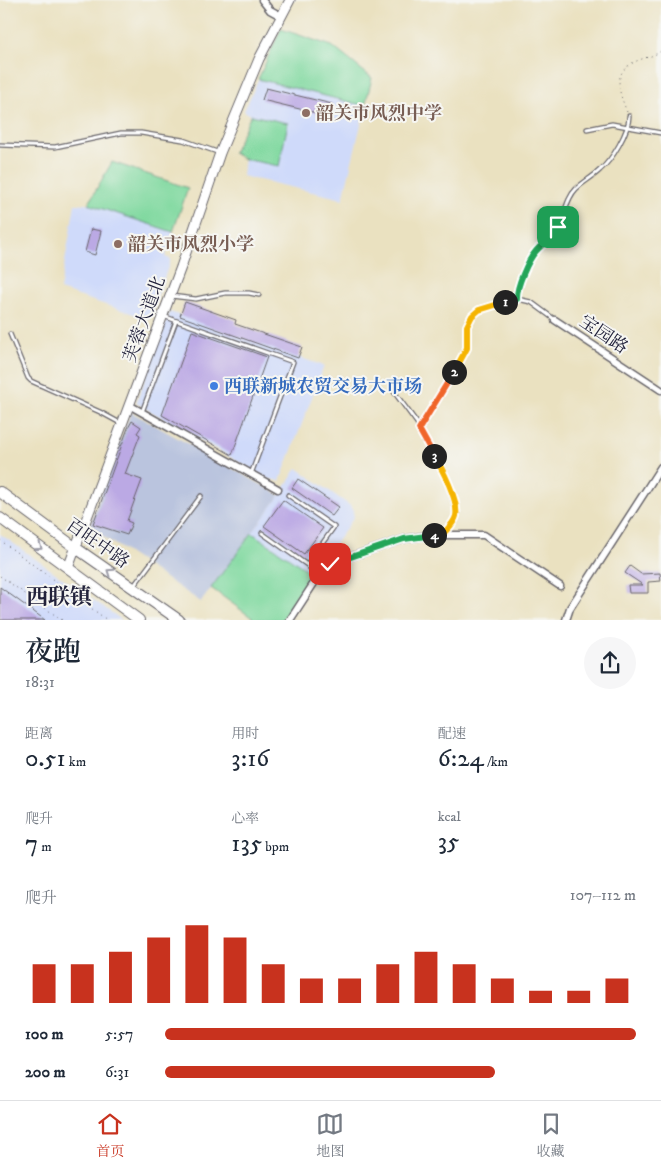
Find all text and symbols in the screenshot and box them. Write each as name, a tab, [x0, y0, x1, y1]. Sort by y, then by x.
place label: 韶关市风烈中学	[316, 103, 442, 125]
marker: 韶关市风烈中学	[300, 107, 312, 119]
pin	[537, 206, 579, 248]
icon: arrive	[544, 213, 572, 241]
place label: 韶关市风烈小学	[128, 234, 254, 256]
marker: 韶关市风烈小学	[112, 238, 124, 250]
street label: 芙蓉大道北	[119, 273, 171, 365]
pin: 1	[492, 290, 518, 314]
text: 1	[503, 293, 508, 311]
street label: 宝园路	[575, 311, 632, 359]
pin: 2	[442, 360, 466, 384]
text: 2	[451, 363, 458, 381]
place label: 西联新城农贸交易大市场	[224, 376, 422, 398]
marker: 西联新城农贸交易大市场	[208, 380, 220, 392]
pin: 3	[422, 444, 446, 468]
text: 3	[432, 447, 437, 465]
street label: 百旺中路	[62, 514, 133, 573]
pin: 4	[422, 522, 446, 548]
text: 4	[430, 526, 439, 544]
one-way arrow	[33, 541, 43, 550]
pin	[309, 543, 351, 585]
icon: check	[316, 550, 344, 578]
one-way arrow	[106, 569, 116, 578]
district label: 西联镇	[26, 584, 92, 611]
text: 夜跑	[25, 635, 81, 670]
button: share	[584, 637, 636, 689]
text: 18:31	[25, 672, 55, 692]
text: 距离	[25, 725, 53, 743]
text: 用时	[231, 725, 259, 743]
text: 配速	[438, 725, 466, 743]
text: 0.51	[25, 743, 66, 774]
text: 3:16	[231, 743, 269, 774]
text: 6:24	[438, 743, 484, 774]
text: km	[66, 753, 86, 771]
text: /km	[484, 753, 508, 771]
text: kcal	[438, 808, 461, 826]
text: 爬升	[25, 810, 53, 828]
text: 心率	[231, 810, 259, 828]
text: 35	[438, 826, 459, 857]
text: 7	[25, 828, 38, 859]
text: 135	[231, 828, 262, 859]
text: m	[38, 838, 52, 856]
text: bpm	[262, 838, 289, 856]
text: 107–112 m	[570, 885, 636, 905]
text: 爬升	[25, 888, 57, 908]
text: 100 m	[25, 1024, 64, 1044]
text: 5:57	[105, 1024, 134, 1044]
text: 200 m	[25, 1062, 66, 1082]
text: 6:31	[105, 1062, 129, 1082]
tab: 首页	[96, 1110, 124, 1161]
tab: 地图	[316, 1110, 344, 1161]
tab: 收藏	[537, 1110, 565, 1161]

